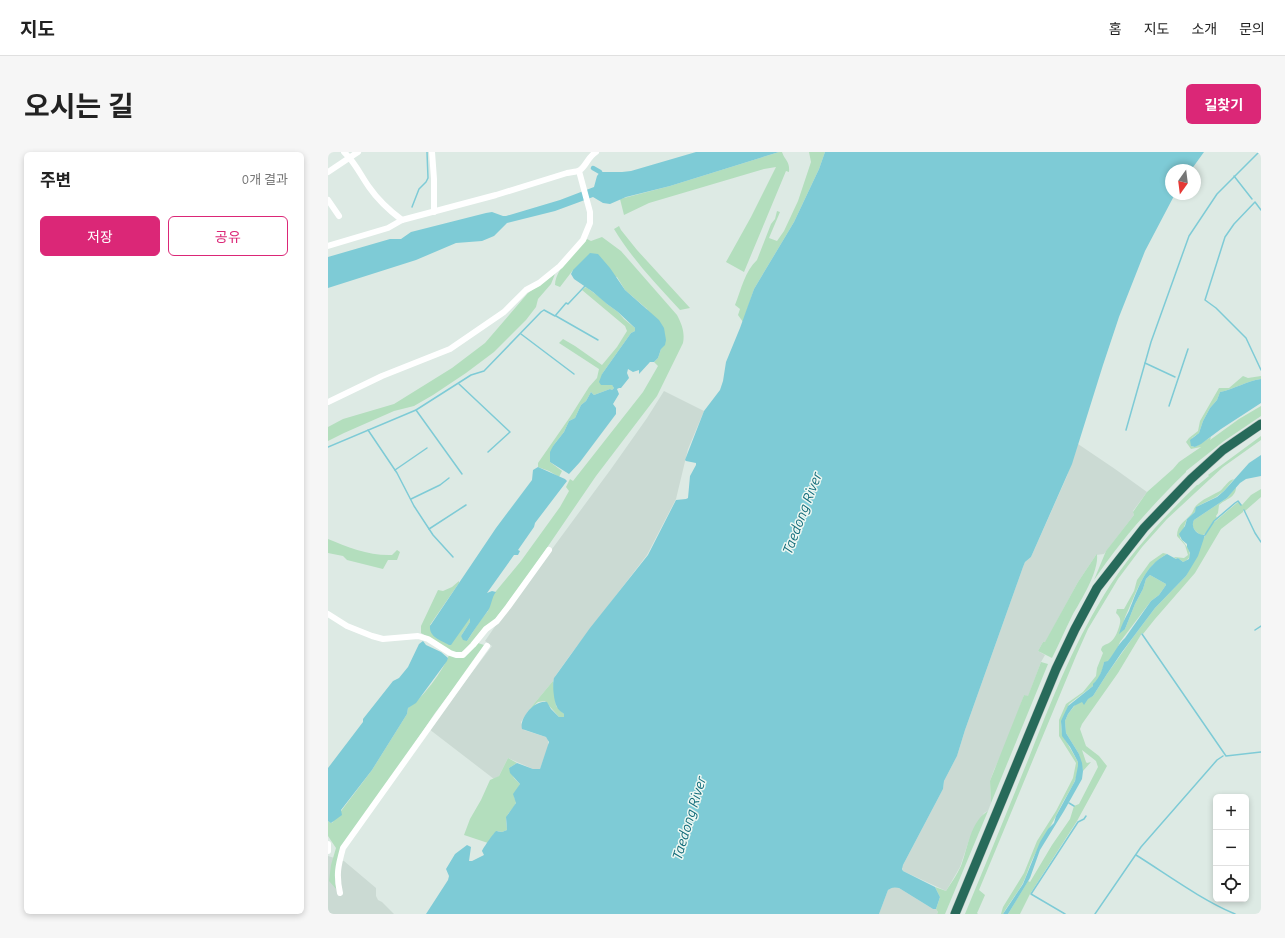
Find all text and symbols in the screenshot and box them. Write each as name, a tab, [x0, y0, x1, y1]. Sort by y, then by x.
text: 지도	[20, 18, 55, 40]
text: 홈	[1109, 21, 1122, 37]
text: 지도	[1144, 21, 1169, 37]
text: 소개	[1191, 21, 1217, 37]
text: 문의	[1239, 21, 1265, 37]
button: 길찾기	[1186, 84, 1261, 124]
text: 오시는 길	[24, 90, 134, 121]
north arrow	[1165, 164, 1201, 200]
text: 주변	[40, 170, 71, 189]
text: 0개 결과	[242, 172, 288, 186]
button: 저장	[40, 216, 160, 256]
button: 공유	[168, 216, 288, 256]
water label: Taedong River	[779, 469, 825, 556]
water label: Taedong River	[669, 774, 709, 862]
map controls	[1213, 794, 1249, 902]
button: +	[1213, 794, 1249, 830]
button: −	[1213, 830, 1249, 866]
button: locate	[1213, 866, 1249, 902]

